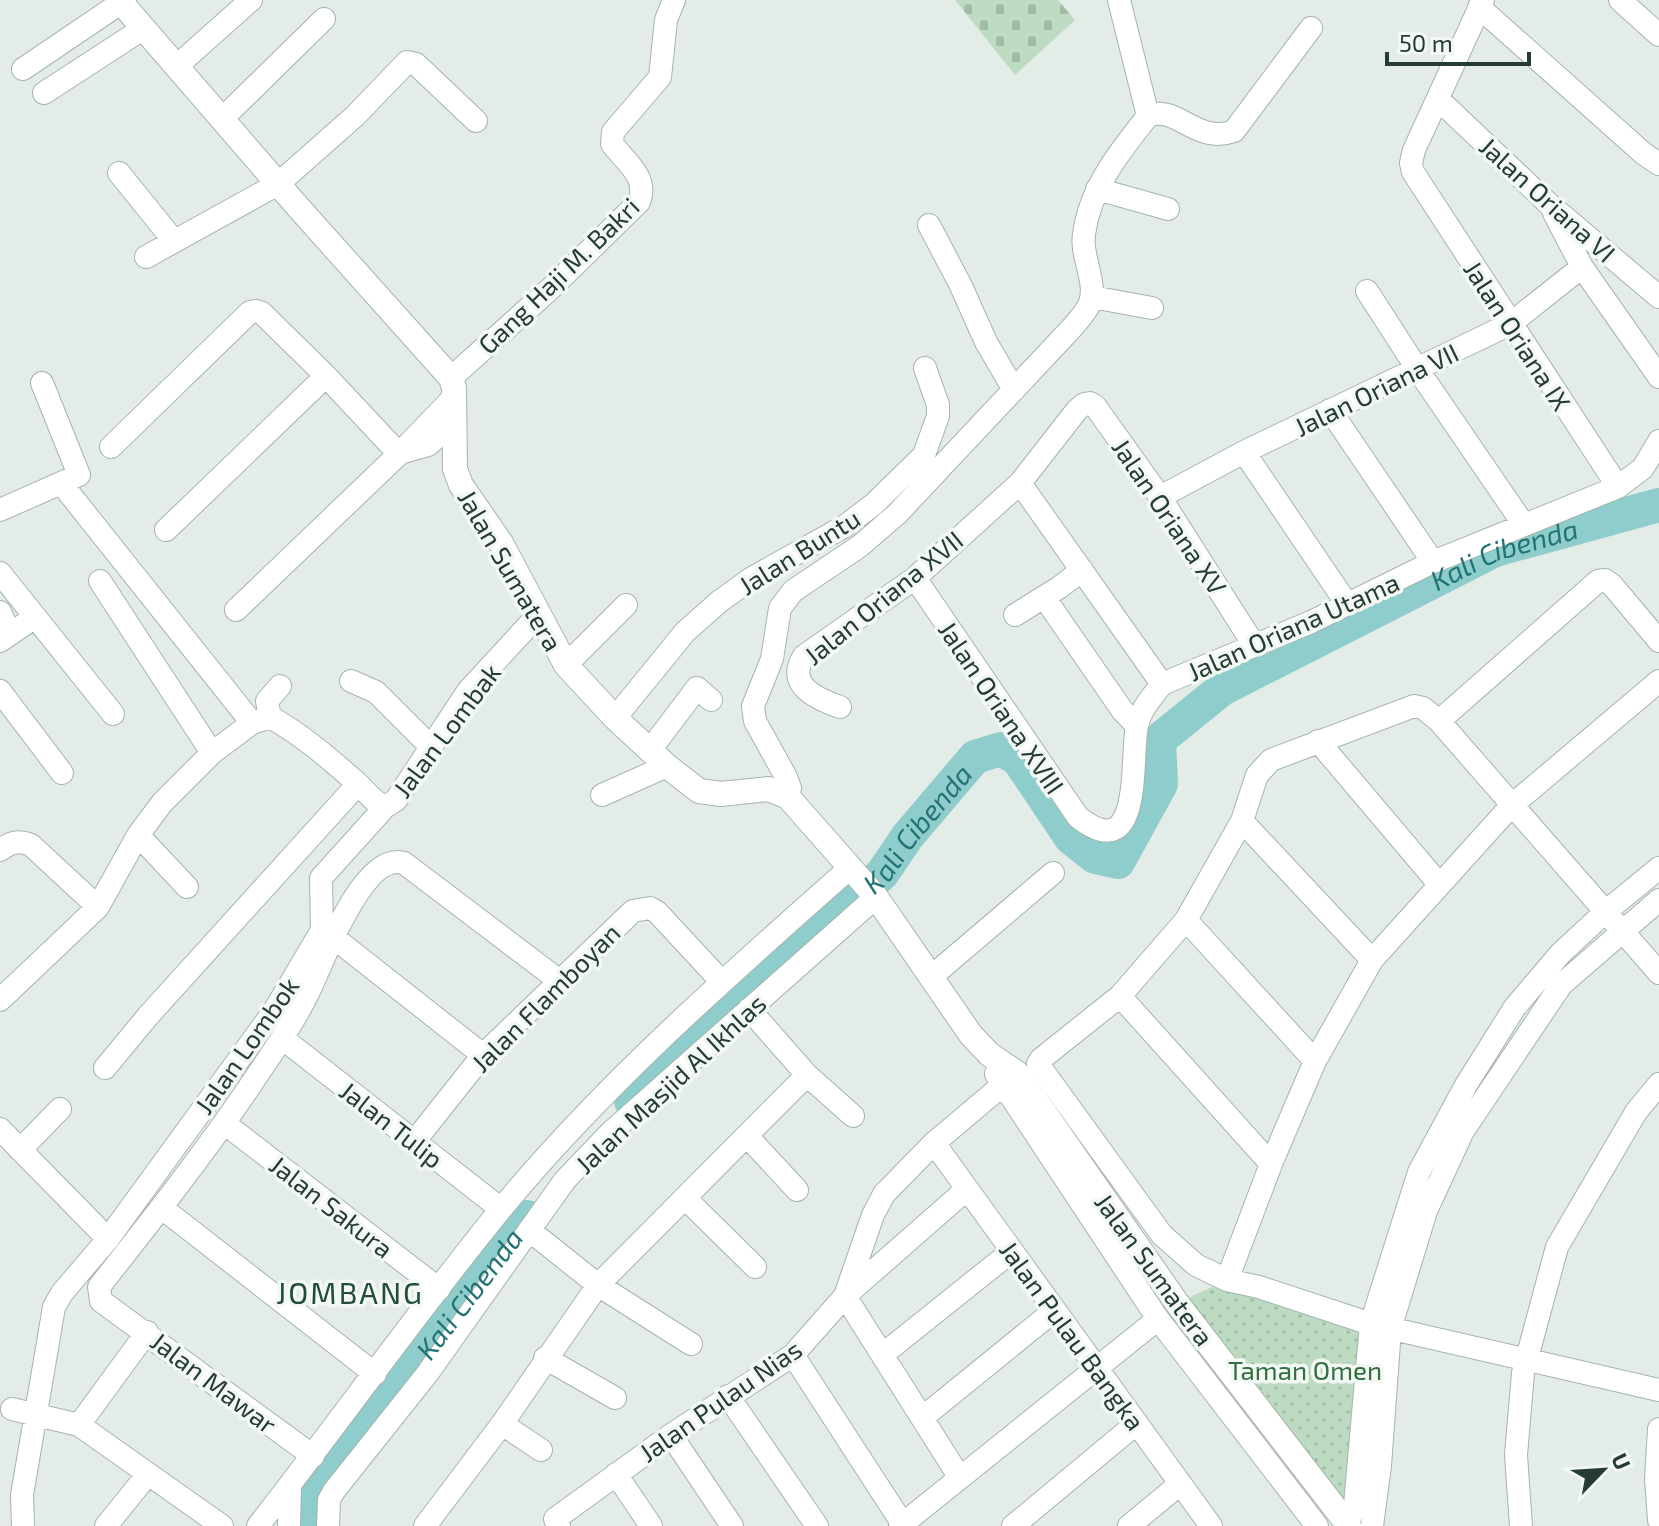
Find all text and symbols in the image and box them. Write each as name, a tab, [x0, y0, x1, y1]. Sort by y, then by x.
scale bar	[1387, 16, 1529, 66]
text: 50 m	[1399, 28, 1453, 57]
street label: Jalan Oriana VI	[1474, 130, 1622, 268]
street label: Gang Haji M. Bakri	[471, 190, 645, 360]
street label: Jalan Oriana IX	[1458, 254, 1578, 416]
street label: Jalan Oriana VII	[1289, 336, 1463, 442]
street label: Jalan Oriana XV	[1106, 432, 1234, 600]
street label: Jalan Sumatera	[452, 484, 570, 656]
street label: Jalan Buntu	[733, 502, 865, 600]
water label: Kali Cibenda	[1424, 511, 1581, 597]
street label: Jalan Oriana XVII	[797, 524, 969, 670]
street label: Jalan Oriana Utama	[1182, 565, 1404, 687]
street label: Jalan Oriana XVIII	[933, 615, 1071, 799]
street label: Jalan Lombak	[386, 657, 506, 803]
water label: Kali Cibenda	[856, 757, 979, 900]
street label: Jalan Flamboyan	[464, 916, 626, 1078]
street label: Jalan Lombok	[188, 971, 304, 1119]
street label: Jalan Masjid Al Ikhlas	[568, 987, 772, 1179]
street label: Jalan Tulip	[334, 1074, 450, 1174]
street label: Jalan Sakura	[264, 1148, 400, 1264]
street label: Jalan Sumatera	[1089, 1187, 1221, 1351]
water label: Kali Cibenda	[408, 1221, 530, 1366]
street label: Jalan Pulau Bangka	[994, 1234, 1152, 1436]
district label: JOMBANG	[276, 1274, 424, 1310]
street label: Jalan Mawar	[145, 1325, 283, 1439]
street label: Jalan Pulau Nias	[633, 1333, 807, 1467]
park label: Taman Omen	[1228, 1354, 1382, 1385]
north arrow	[1563, 1430, 1643, 1510]
text: U	[1607, 1449, 1637, 1473]

